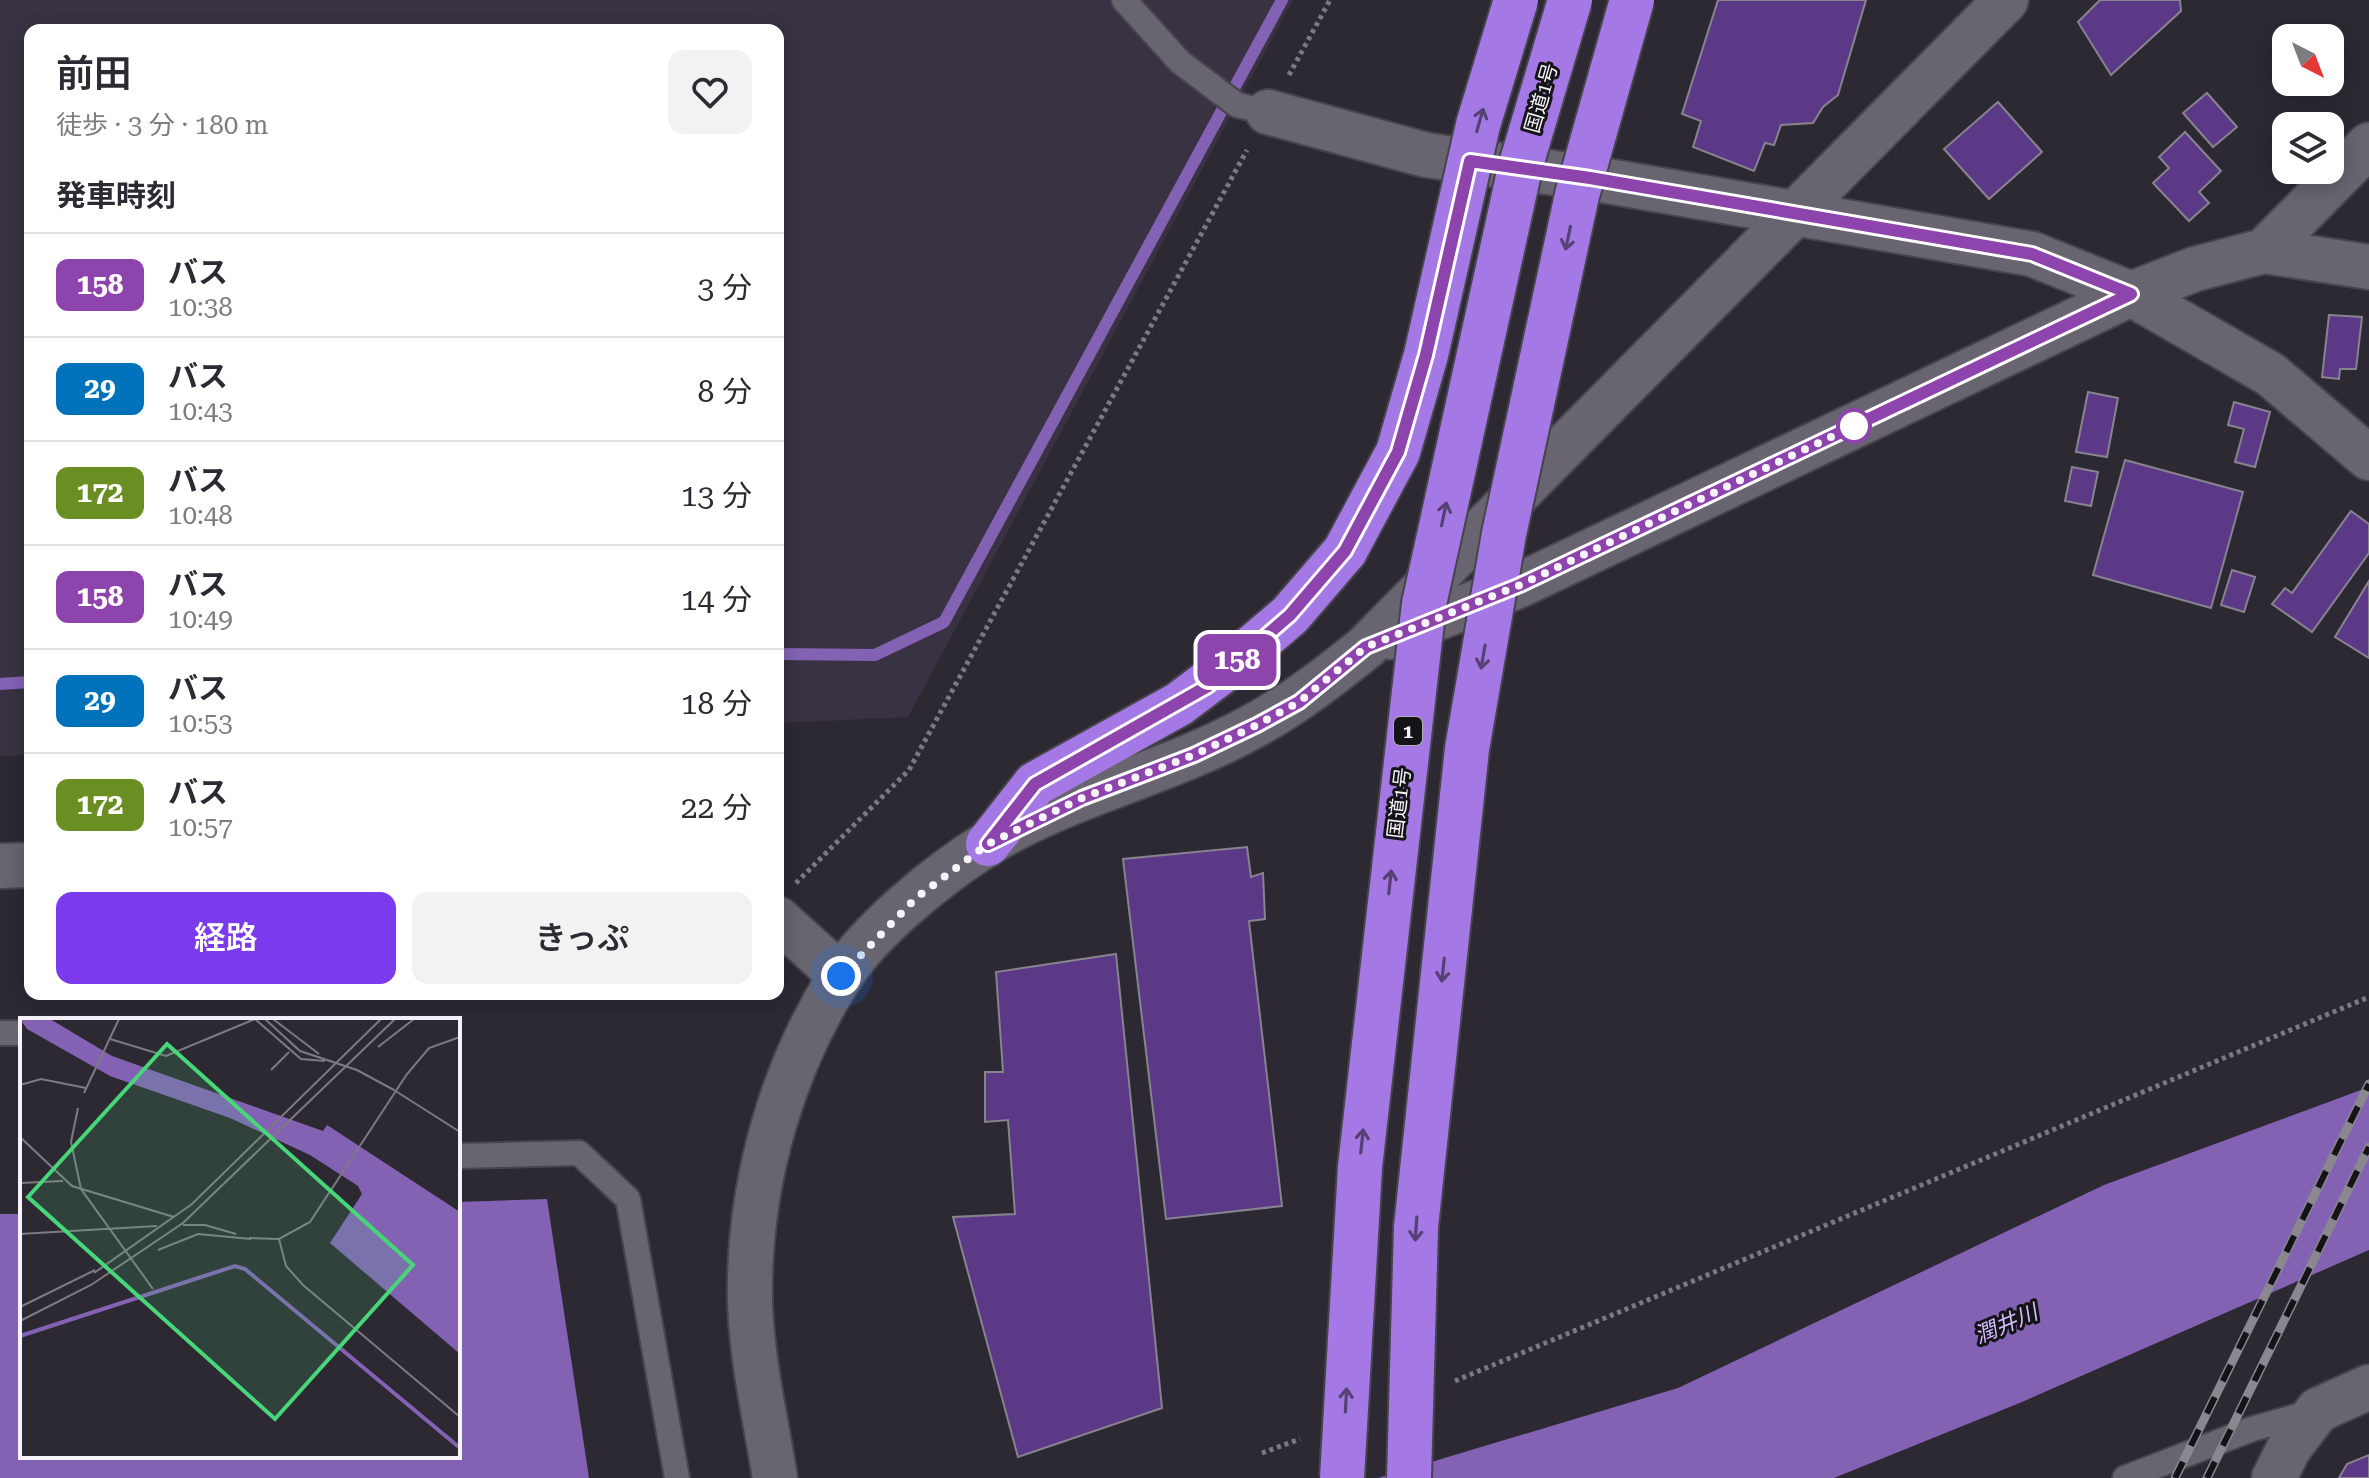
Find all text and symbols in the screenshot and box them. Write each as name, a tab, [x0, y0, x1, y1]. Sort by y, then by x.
north arrow	[2272, 24, 2344, 96]
map controls	[2272, 24, 2344, 184]
button: heart	[668, 50, 752, 134]
text: 前田	[56, 52, 132, 96]
street label: 国道1号	[1520, 60, 1562, 136]
one-way arrow	[1473, 107, 1488, 133]
text: 徒歩 · 3 分 · 180 m	[56, 110, 269, 140]
button: layers	[2272, 112, 2344, 184]
text: 発車時刻	[56, 178, 176, 213]
one-way arrow	[1560, 224, 1575, 250]
text: バス	[168, 255, 228, 290]
text: 158	[76, 268, 124, 301]
text: 3 分	[698, 270, 752, 305]
text: 10:38	[168, 292, 233, 322]
text: バス	[168, 359, 228, 394]
text: 29	[84, 372, 116, 405]
text: 8 分	[698, 374, 752, 409]
text: 10:43	[168, 396, 233, 426]
unlabelled marker	[1837, 409, 1871, 443]
text: バス	[168, 463, 228, 498]
text: 172	[76, 476, 124, 509]
text: 13 分	[681, 478, 752, 513]
text: 10:48	[168, 500, 233, 530]
one-way arrow	[1437, 502, 1452, 528]
text: バス	[168, 567, 228, 602]
text: 158	[76, 580, 124, 613]
text: 14 分	[681, 582, 752, 617]
text: 10:49	[168, 604, 233, 634]
line badge: 158	[1191, 634, 1283, 686]
text: 158	[1213, 643, 1261, 676]
one-way arrow	[1475, 644, 1490, 669]
text: バス	[168, 671, 228, 706]
text: 29	[84, 684, 116, 717]
text: 18 分	[681, 686, 752, 721]
text: 10:53	[168, 708, 233, 738]
road number: 1	[1394, 717, 1422, 745]
street label: 国道1号	[1383, 766, 1415, 840]
text: バス	[168, 775, 228, 810]
text: 172	[76, 788, 124, 821]
text: 22 分	[681, 790, 752, 825]
text: 10:57	[168, 812, 233, 842]
one-way arrow	[1382, 869, 1397, 896]
button: 経路	[56, 892, 396, 984]
button: きっぷ	[412, 892, 752, 984]
your location	[821, 956, 861, 996]
one-way arrow	[1436, 956, 1451, 983]
inset map	[20, 1018, 460, 1458]
one-way arrow	[1355, 1128, 1370, 1155]
one-way arrow	[1408, 1215, 1423, 1242]
water label: 潤井川	[1971, 1299, 2043, 1348]
one-way arrow	[1339, 1387, 1354, 1414]

